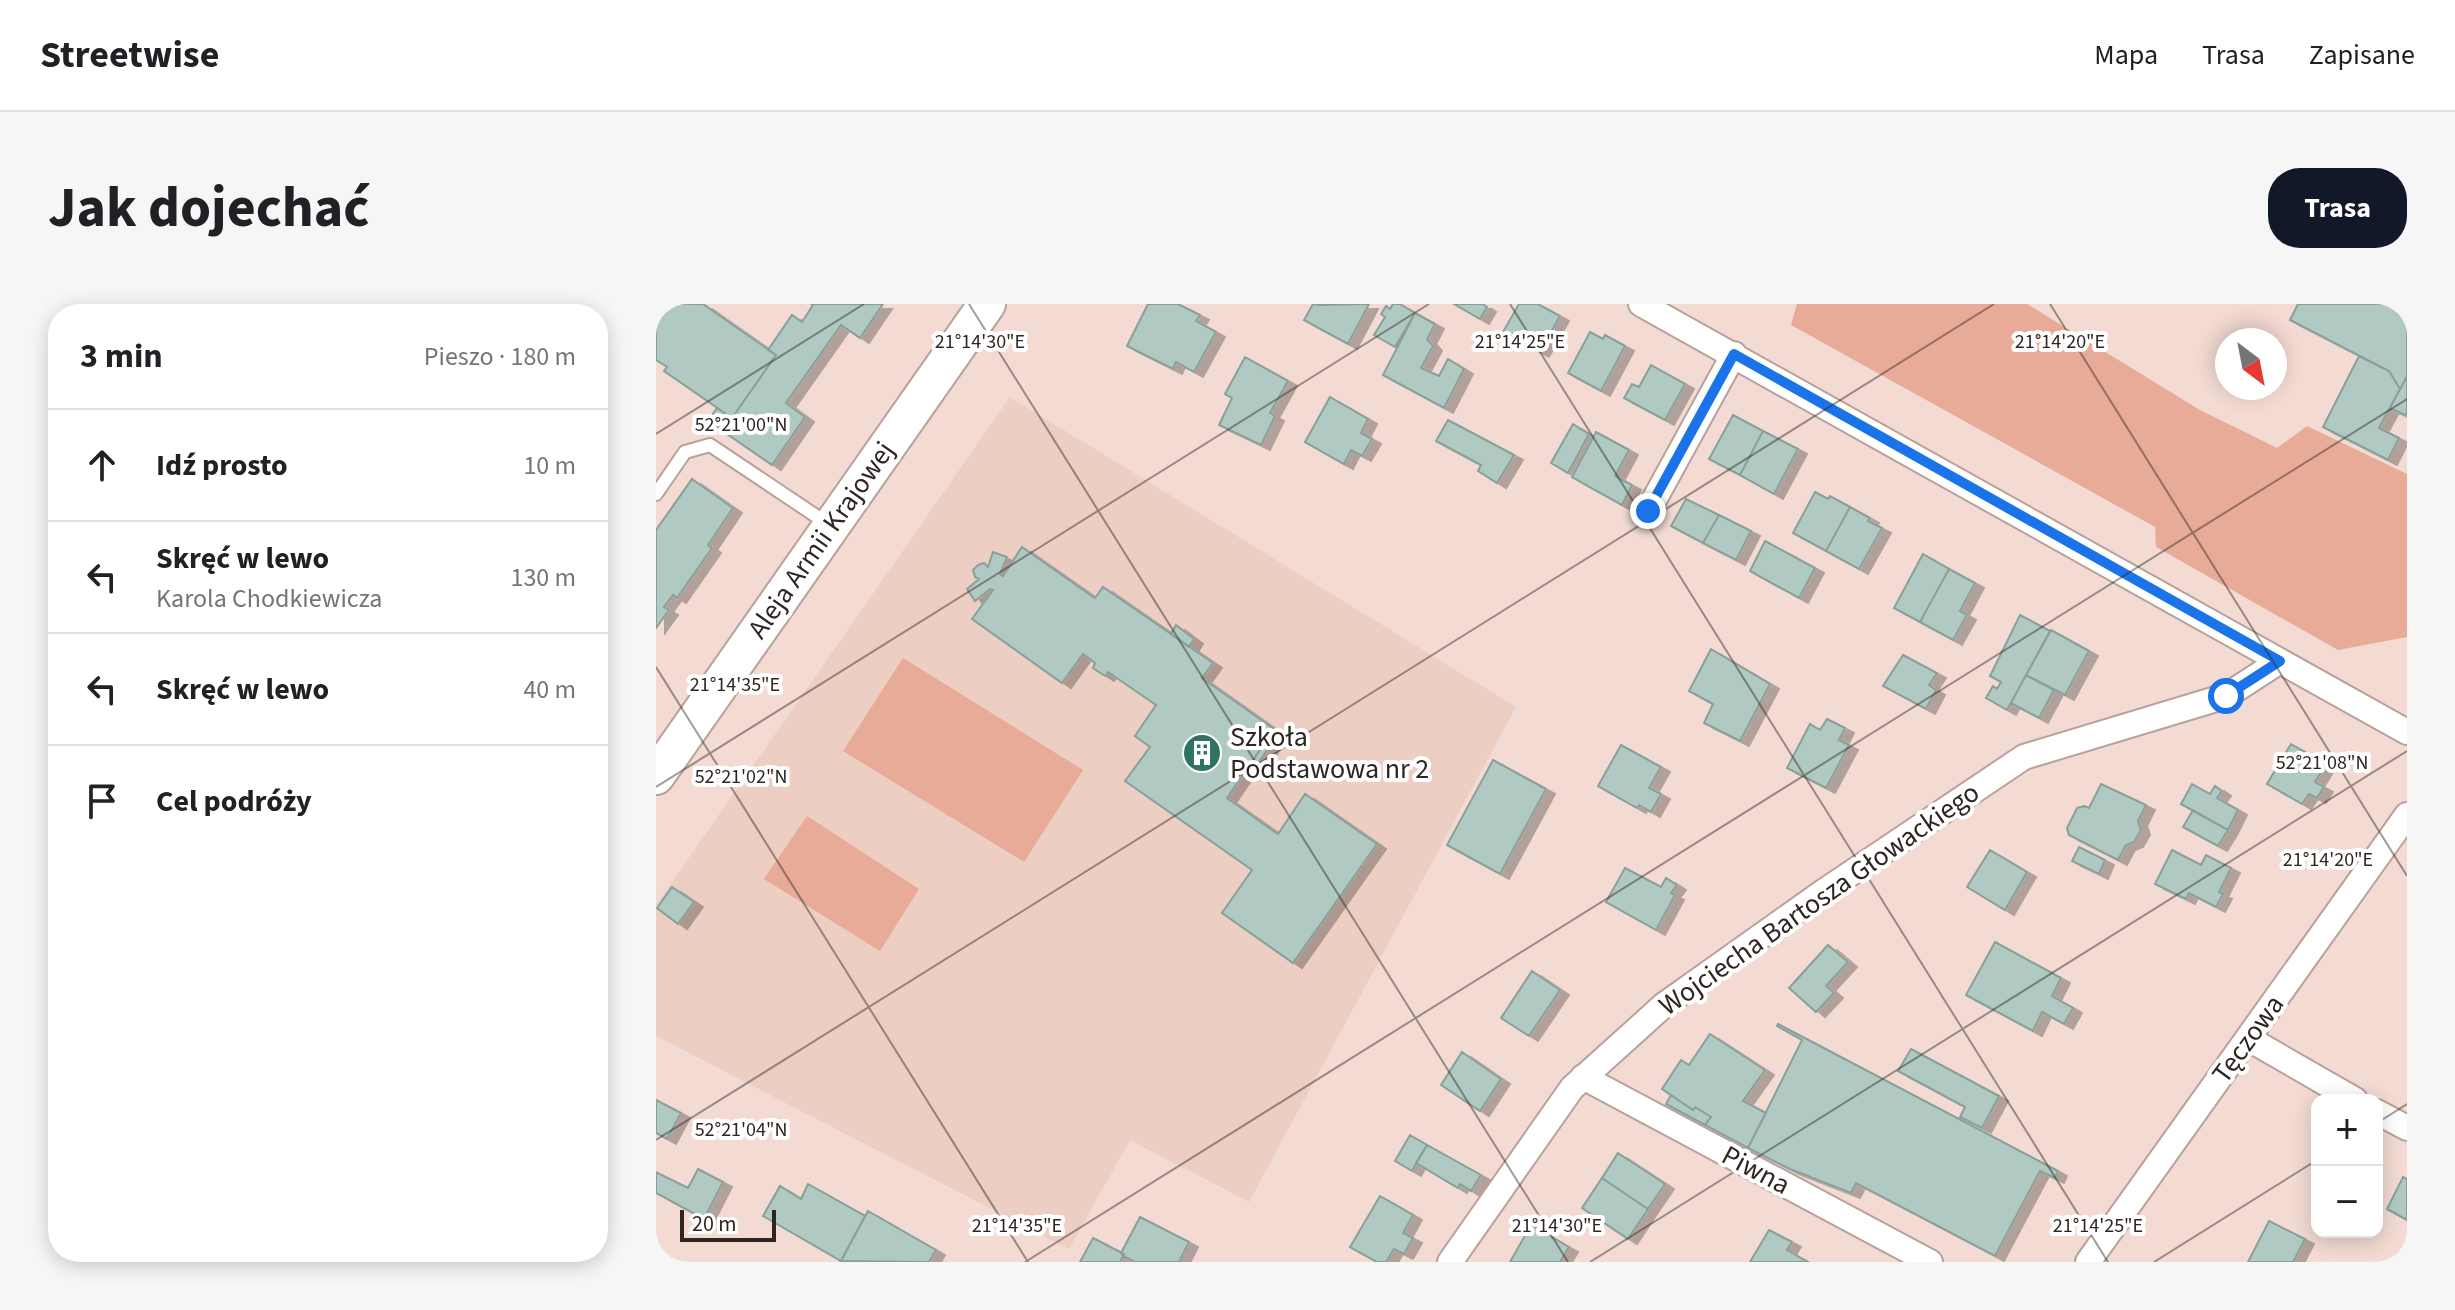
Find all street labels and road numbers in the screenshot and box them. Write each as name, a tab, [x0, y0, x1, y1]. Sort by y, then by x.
street label: Aleja Armii Krajowej	[738, 433, 904, 647]
street label: Wojciecha Bartosza Głowackiego	[1651, 773, 1987, 1025]
street label: Tęczowa	[2202, 987, 2294, 1091]
street label: Piwna	[1715, 1135, 1797, 1205]

